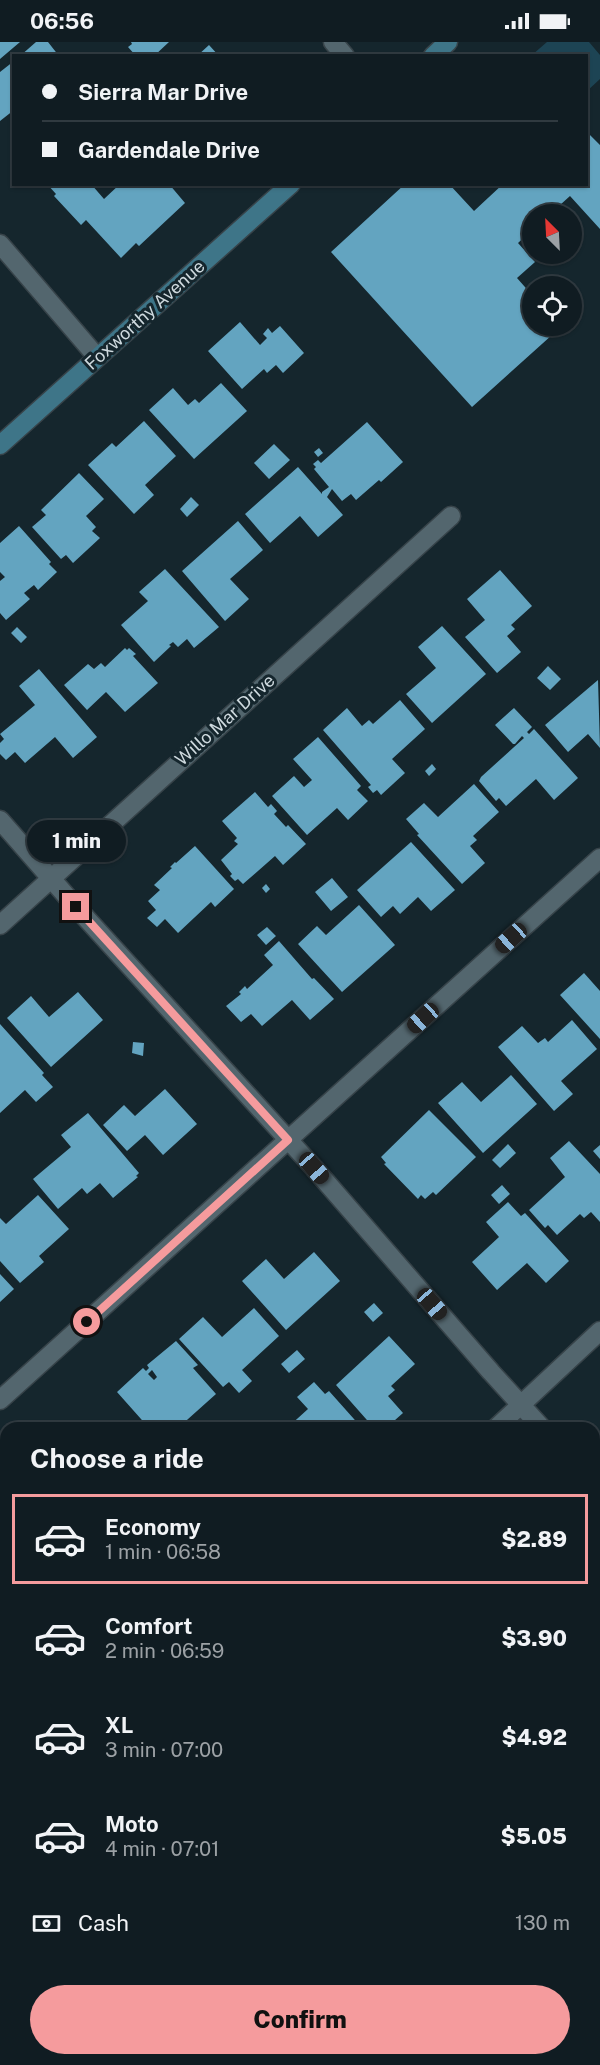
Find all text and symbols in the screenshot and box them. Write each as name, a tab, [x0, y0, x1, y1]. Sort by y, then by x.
text: 06:56	[30, 8, 94, 34]
text: Sierra Mar Drive	[78, 79, 248, 105]
text: Gardendale Drive	[78, 137, 260, 163]
north arrow	[522, 204, 582, 264]
map controls	[522, 204, 582, 336]
street label: Foxworthy Avenue	[80, 255, 209, 374]
button: locate	[522, 276, 582, 336]
street label: Willo Mar Drive	[171, 669, 279, 770]
callout: 1 min	[26, 820, 125, 862]
text: 1 min	[52, 829, 101, 853]
route end	[62, 893, 89, 920]
car	[492, 919, 530, 957]
car	[404, 999, 442, 1037]
car	[295, 1149, 333, 1187]
car	[413, 1285, 451, 1323]
route start	[73, 1308, 100, 1335]
text: Choose a ride	[30, 1442, 204, 1474]
icon: car	[33, 1512, 87, 1566]
text: Economy	[105, 1514, 201, 1540]
text: $2.89	[501, 1526, 567, 1552]
text: 1 min · 06:58	[105, 1540, 221, 1564]
icon: car	[33, 1611, 87, 1665]
text: Comfort	[105, 1613, 192, 1639]
text: $3.90	[501, 1625, 567, 1651]
text: 2 min · 06:59	[105, 1639, 224, 1663]
icon: car	[33, 1710, 87, 1764]
text: XL	[105, 1712, 133, 1738]
text: $4.92	[502, 1724, 567, 1750]
text: 3 min · 07:00	[105, 1738, 223, 1762]
icon: car	[33, 1809, 87, 1863]
text: Moto	[105, 1811, 159, 1837]
text: $5.05	[501, 1823, 567, 1849]
text: 4 min · 07:01	[105, 1837, 219, 1861]
icon: cash	[30, 1907, 63, 1940]
text: Cash	[78, 1910, 129, 1936]
text: 130 m	[515, 1911, 570, 1935]
button: Confirm	[30, 1985, 570, 2054]

